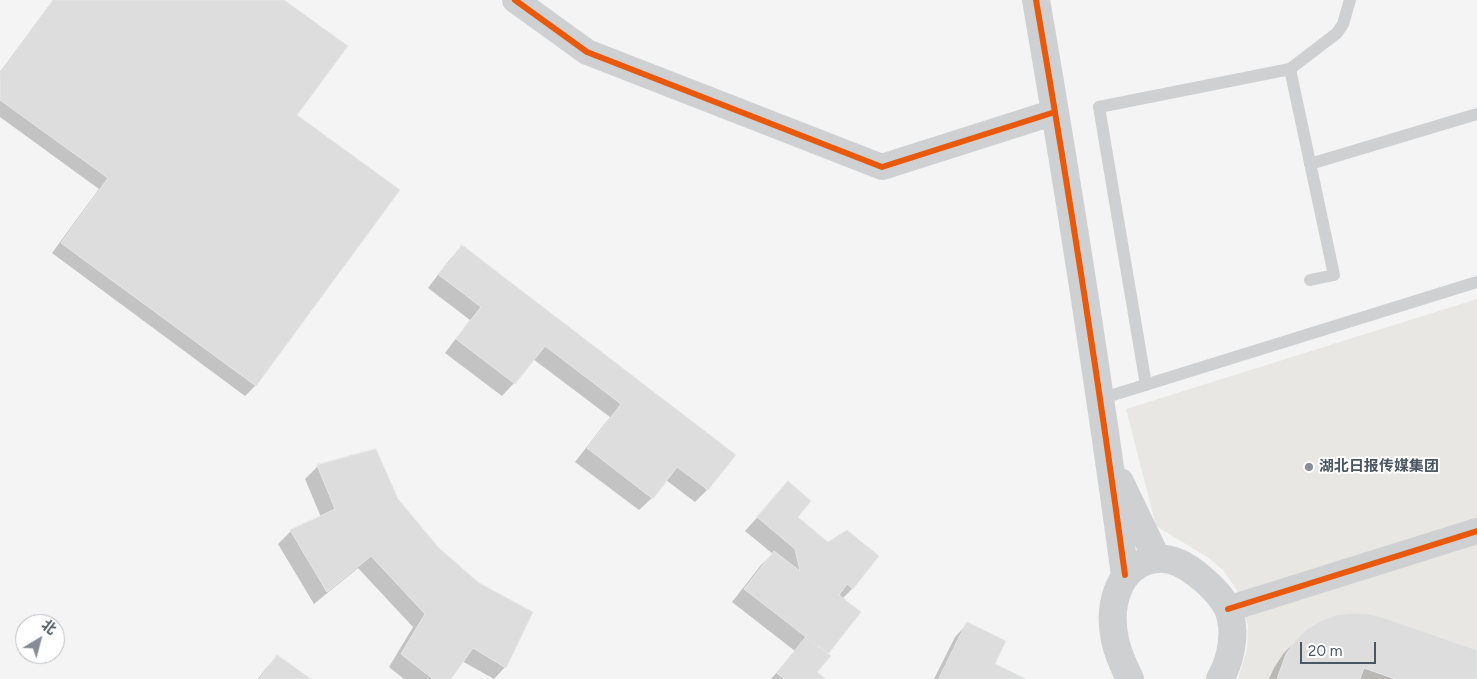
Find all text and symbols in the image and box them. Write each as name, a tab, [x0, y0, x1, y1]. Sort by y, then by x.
place label: 湖北日报传媒集团	[1319, 458, 1439, 476]
marker: 湖北日报传媒集团	[1303, 461, 1315, 473]
north arrow	[15, 614, 65, 664]
text: 北	[38, 616, 59, 638]
scale bar	[1302, 632, 1378, 664]
text: 20 m	[1308, 642, 1342, 660]

